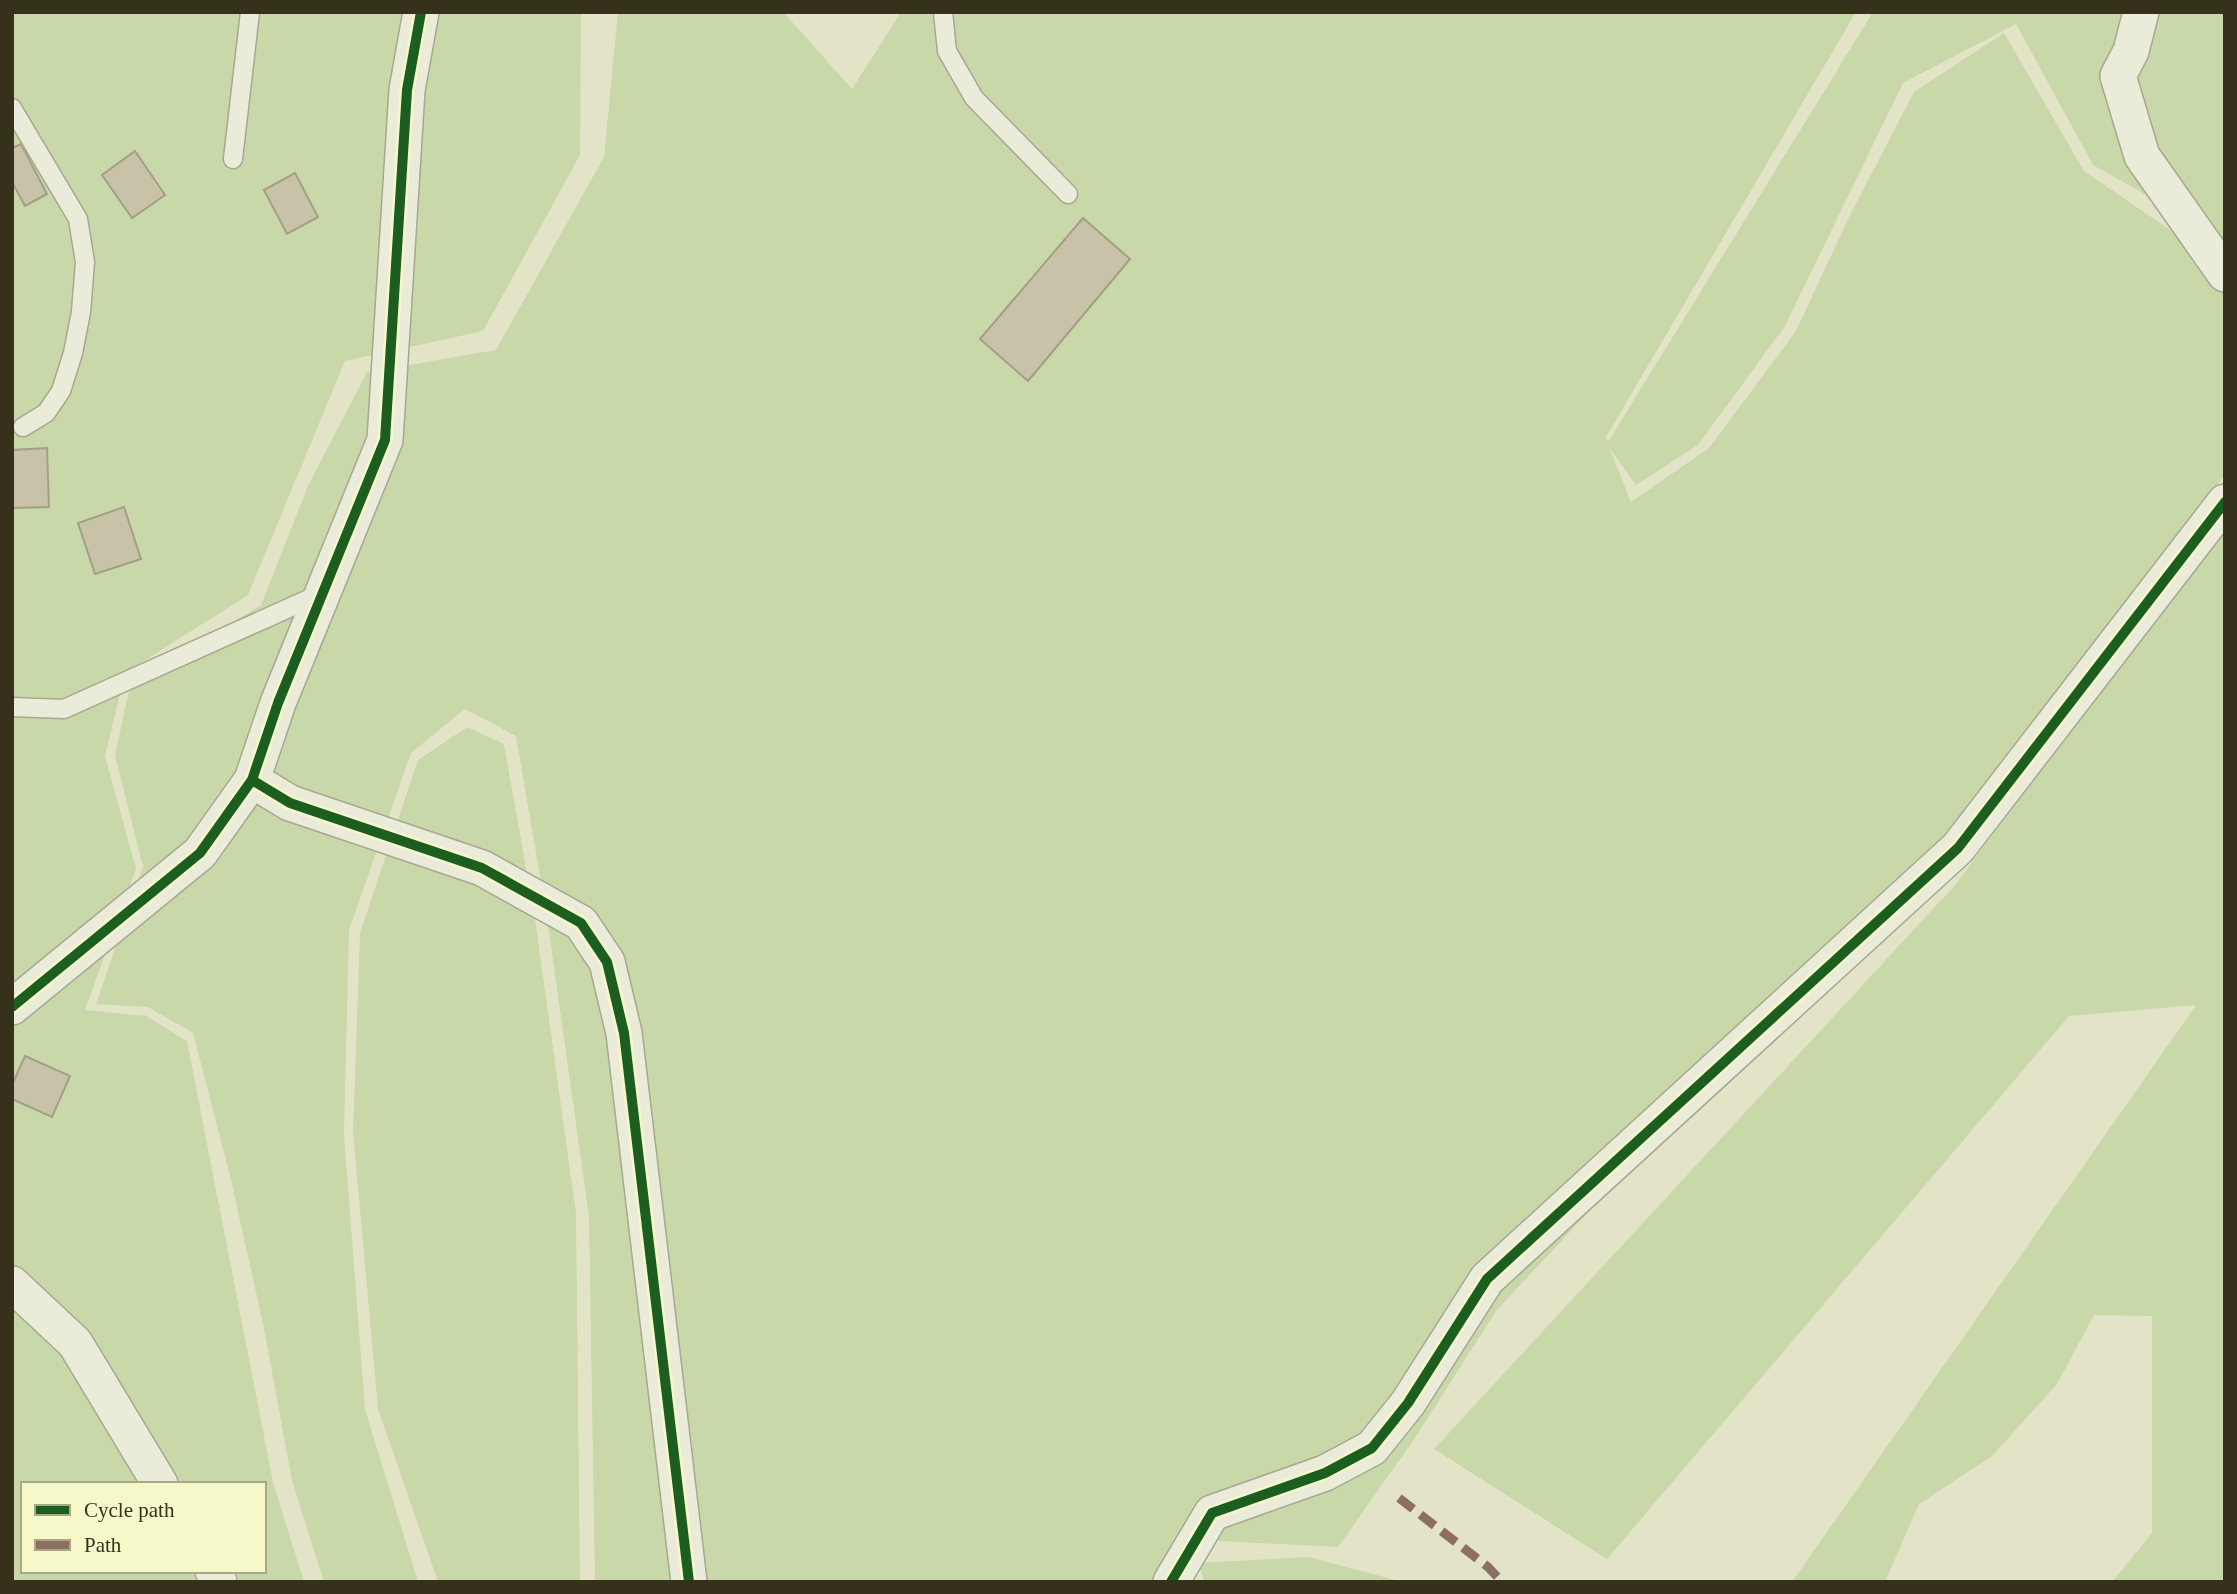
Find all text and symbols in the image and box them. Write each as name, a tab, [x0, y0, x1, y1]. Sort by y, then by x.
legend	[21, 1482, 266, 1573]
text: Cycle path	[84, 1498, 175, 1522]
text: Path	[84, 1533, 122, 1557]

